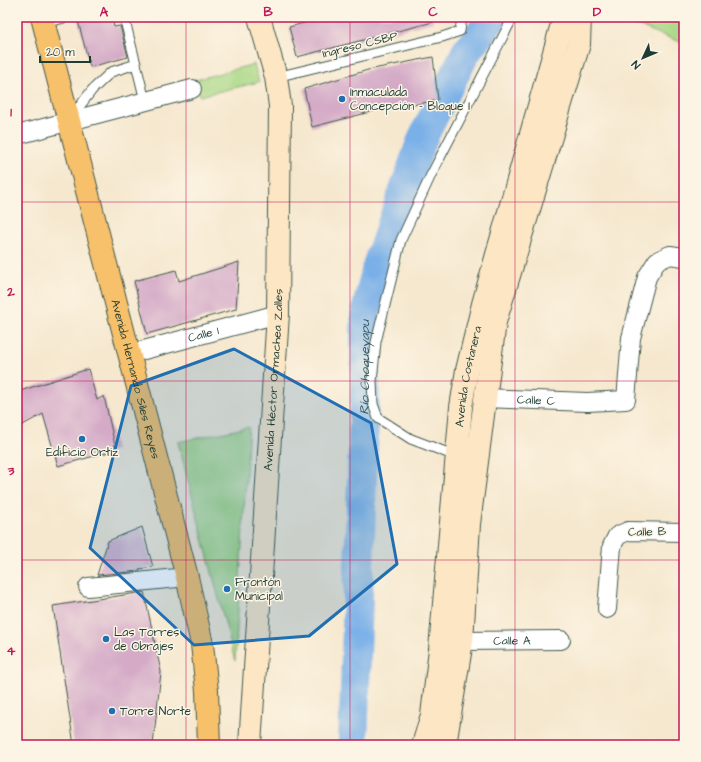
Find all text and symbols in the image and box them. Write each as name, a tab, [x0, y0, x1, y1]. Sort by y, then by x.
text: A	[100, 3, 109, 21]
text: B	[263, 3, 273, 21]
text: C	[428, 3, 438, 21]
text: D	[593, 3, 602, 21]
street label: Ingreso CSBP	[321, 27, 400, 64]
scale bar	[40, 38, 90, 64]
north arrow	[623, 38, 663, 78]
text: 20 m	[46, 44, 75, 61]
text: N	[628, 57, 644, 72]
place label: Inmaculada Concepción - Bloque I	[350, 84, 470, 115]
marker: Inmaculada Concepción - Bloque I	[337, 94, 347, 104]
text: 1	[10, 103, 12, 121]
text: 2	[6, 283, 15, 301]
street label: Avenida Héctor Ormachea Zalles	[259, 288, 287, 471]
street label: Avenida Hernando Siles Reyes	[107, 297, 165, 461]
water label: Río Choqueyapu	[355, 318, 375, 415]
street label: Calle 1	[186, 322, 221, 346]
street label: Avenida Costanera	[451, 324, 486, 428]
street label: Calle C	[517, 391, 556, 409]
marker: Edificio Ortiz	[77, 434, 87, 444]
place label: Edificio Ortiz	[46, 444, 118, 461]
text: 3	[7, 462, 15, 480]
street label: Calle B	[628, 523, 667, 541]
place label: Frontón Municipal	[235, 574, 283, 605]
marker: Frontón Municipal	[222, 584, 232, 594]
place label: Las Torres de Obrajes	[114, 624, 179, 655]
street label: Calle A	[493, 632, 531, 649]
marker: Las Torres de Obrajes	[101, 634, 111, 644]
text: 4	[7, 642, 16, 660]
place label: Torre Norte	[120, 703, 192, 720]
marker: Torre Norte	[107, 706, 117, 716]

